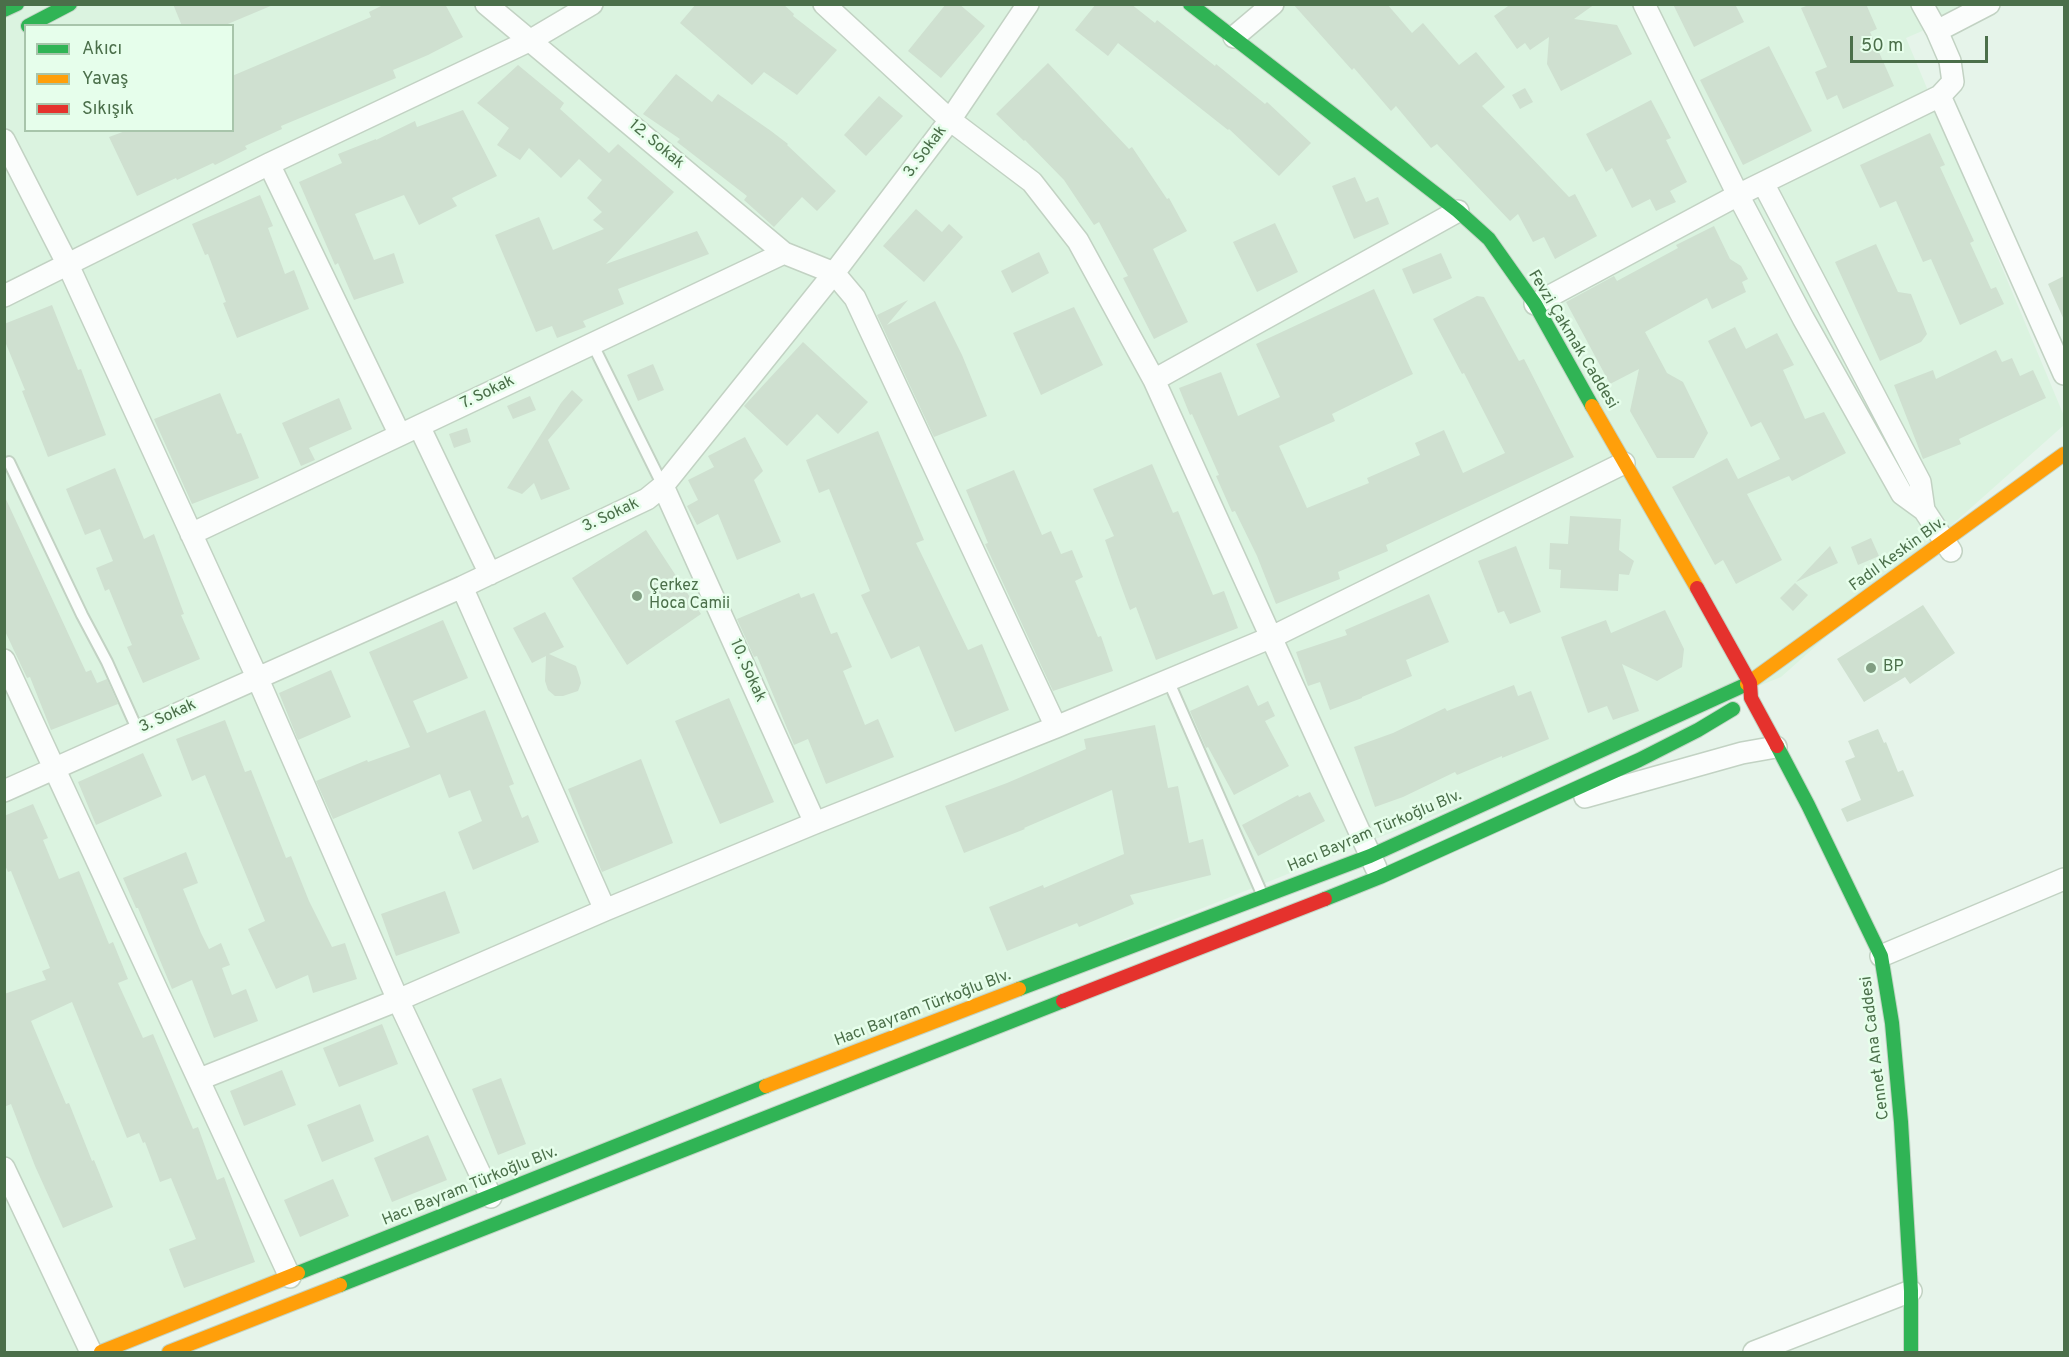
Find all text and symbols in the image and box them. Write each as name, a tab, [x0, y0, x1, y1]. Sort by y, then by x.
legend	[24, 24, 234, 132]
scale bar	[1853, 24, 1991, 62]
text: 50 m	[1861, 35, 1903, 58]
text: Akıcı	[82, 38, 122, 61]
text: Yavaş	[82, 68, 128, 91]
text: Sıkışık	[82, 98, 134, 121]
street label: 12. Sokak	[624, 116, 688, 174]
street label: 3. Sokak	[900, 122, 952, 182]
street label: Fevzi Çakmak Caddesi	[1523, 267, 1621, 413]
street label: 7. Sokak	[458, 372, 518, 414]
street label: 3. Sokak	[580, 495, 642, 537]
street label: Fadıl Keskin Blv.	[1846, 514, 1950, 596]
place label: Çerkez Hoca Camii	[649, 577, 730, 615]
marker: Çerkez Hoca Camii	[630, 589, 644, 603]
street label: 10. Sokak	[725, 637, 769, 705]
place label: BP	[1883, 658, 1904, 678]
marker: BP	[1864, 661, 1878, 675]
street label: 3. Sokak	[137, 696, 199, 738]
street label: Hacı Bayram Türkoğlu Blv.	[1285, 787, 1465, 877]
street label: Hacı Bayram Türkoğlu Blv.	[832, 966, 1014, 1052]
street label: Cennet Ana Caddesi	[1858, 975, 1894, 1121]
street label: Hacı Bayram Türkoğlu Blv.	[380, 1143, 560, 1231]

